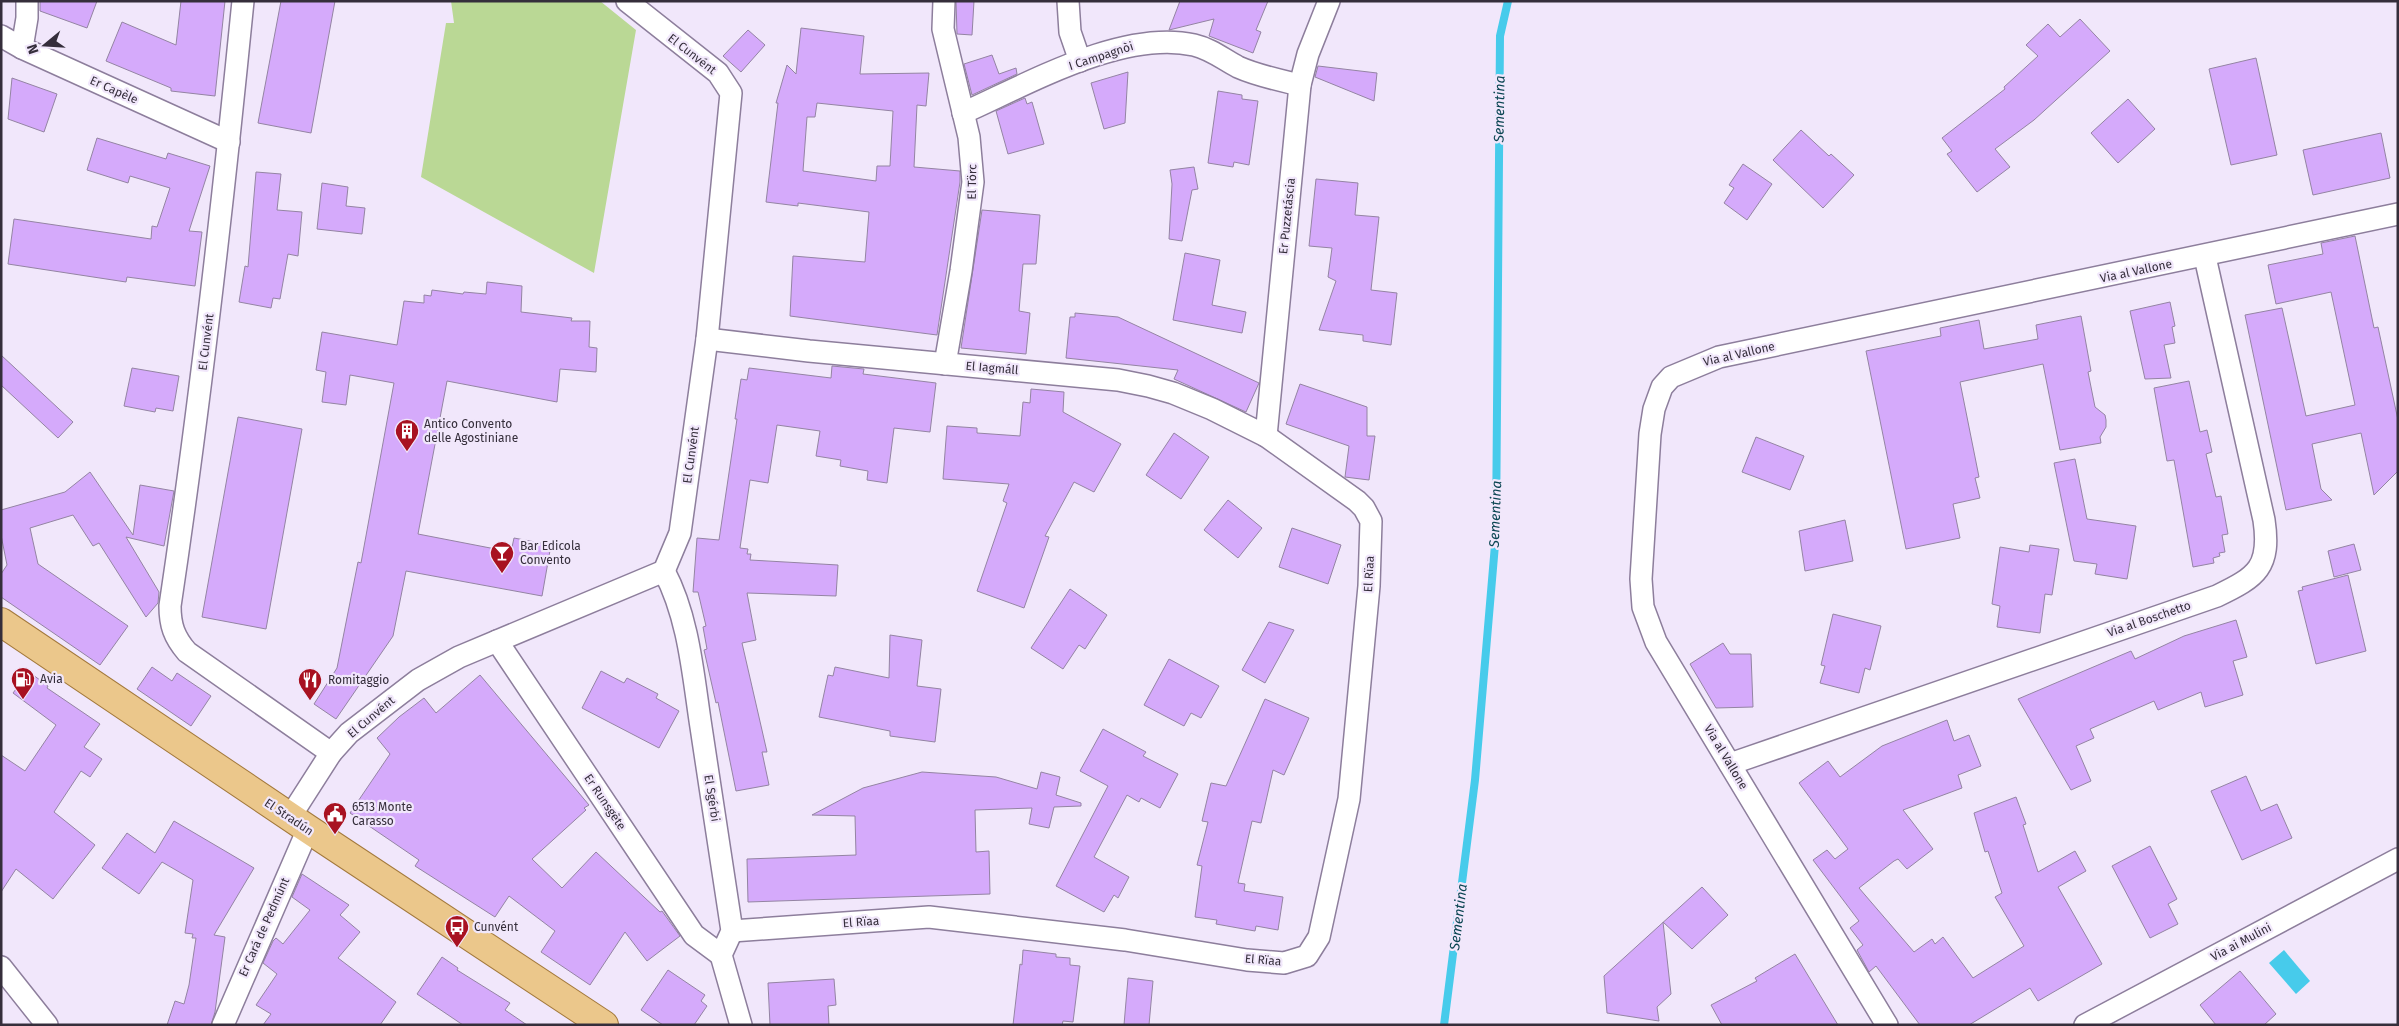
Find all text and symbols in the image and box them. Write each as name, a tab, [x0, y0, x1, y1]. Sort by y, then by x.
north arrow	[20, 20, 70, 70]
street label: El Cunvént	[665, 31, 719, 78]
street label: I Campagnòi	[1067, 39, 1135, 73]
text: N	[24, 42, 43, 56]
street label: Er Capèle	[88, 73, 140, 107]
water label: Sementina	[1490, 75, 1509, 144]
street label: El Törc	[965, 164, 979, 200]
street label: Er Puzzetáscia	[1276, 177, 1298, 255]
street label: Via al Vallone	[2099, 257, 2173, 285]
street label: El Cunvént	[196, 312, 217, 371]
street label: Via al Vallone	[1702, 339, 1776, 369]
street label: El Iagmáll	[965, 359, 1019, 377]
place label: Antico Convento delle Agostiniane	[424, 417, 518, 445]
building icon: Antico Convento delle Agostiniane	[394, 418, 420, 452]
street label: El Cunvént	[680, 425, 702, 484]
water label: Sementina	[1486, 480, 1505, 549]
place label: Bar Edicola Convento	[520, 539, 581, 567]
bar icon: Bar Edicola Convento	[489, 540, 515, 574]
street label: El Rïaa	[1361, 555, 1377, 593]
street label: Via al Boschetto	[2105, 598, 2193, 640]
fuel station icon: Avia	[10, 666, 36, 700]
restaurant icon: Romitaggio	[297, 667, 323, 701]
place label: Avia	[40, 672, 63, 686]
place label: Romitaggio	[328, 673, 389, 687]
street label: El Cunvént	[345, 693, 398, 741]
street label: Via al Vallone	[1701, 722, 1751, 792]
street label: Er Runsgète	[581, 771, 629, 833]
street label: El Sgérbi	[701, 774, 723, 822]
street label: El Stradún	[262, 796, 316, 838]
place label: 6513 Monte Carasso	[352, 800, 412, 828]
public building icon: 6513 Monte Carasso	[322, 801, 348, 835]
street label: Er Cará de Pedmúnt	[236, 875, 292, 979]
water label: Sementina	[1446, 883, 1471, 952]
bus stop icon: Cunvént	[444, 914, 470, 948]
street label: El Rïaa	[842, 914, 880, 930]
place label: Cunvént	[474, 920, 519, 934]
street label: Via ai Mulini	[2208, 920, 2274, 964]
street label: El Rïaa	[1244, 951, 1282, 969]

